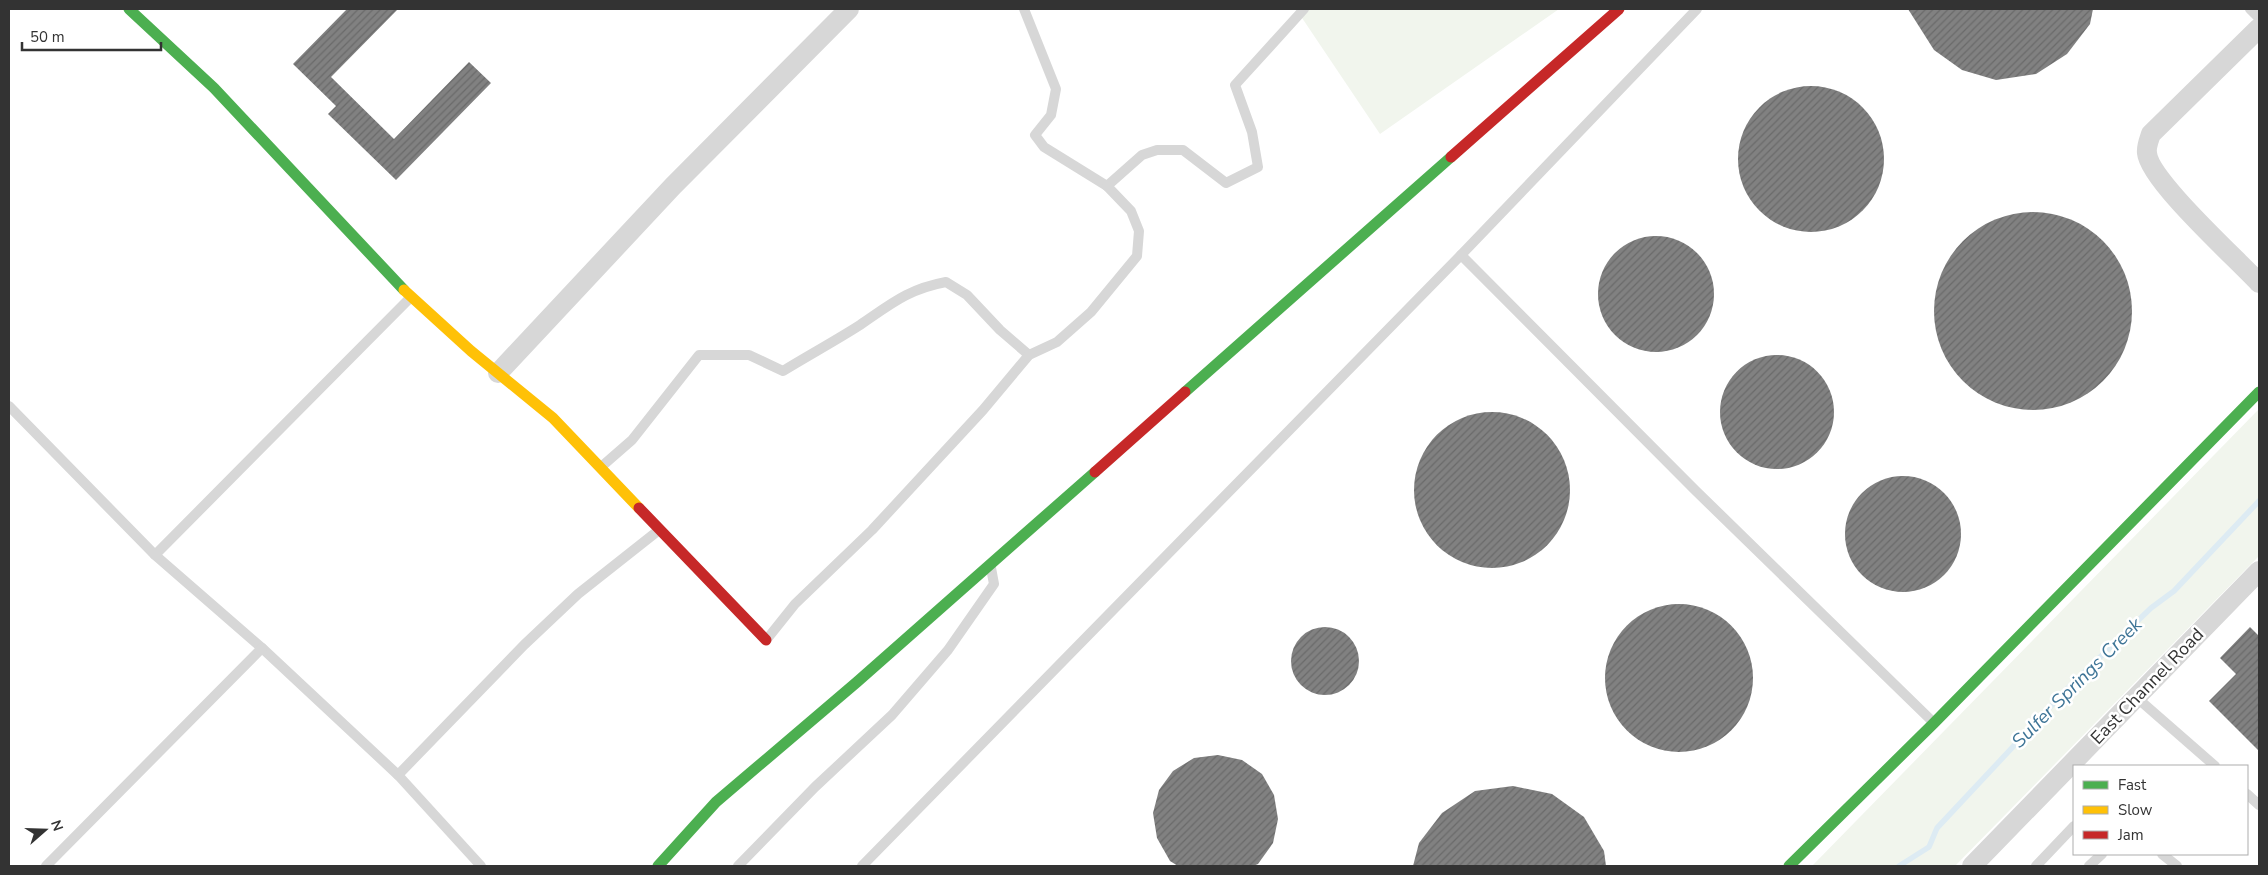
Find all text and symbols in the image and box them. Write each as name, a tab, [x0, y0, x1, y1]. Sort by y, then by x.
scale bar	[22, 20, 161, 52]
text: 50 m	[30, 27, 65, 47]
water label: Sulfer Springs Creek	[2006, 612, 2148, 754]
street label: East Channel Road	[2085, 623, 2209, 749]
legend	[2073, 765, 2248, 855]
text: Fast	[2118, 775, 2147, 795]
text: Slow	[2118, 800, 2153, 820]
north arrow	[20, 805, 70, 855]
text: N	[46, 818, 67, 834]
text: Jam	[2117, 825, 2144, 845]

